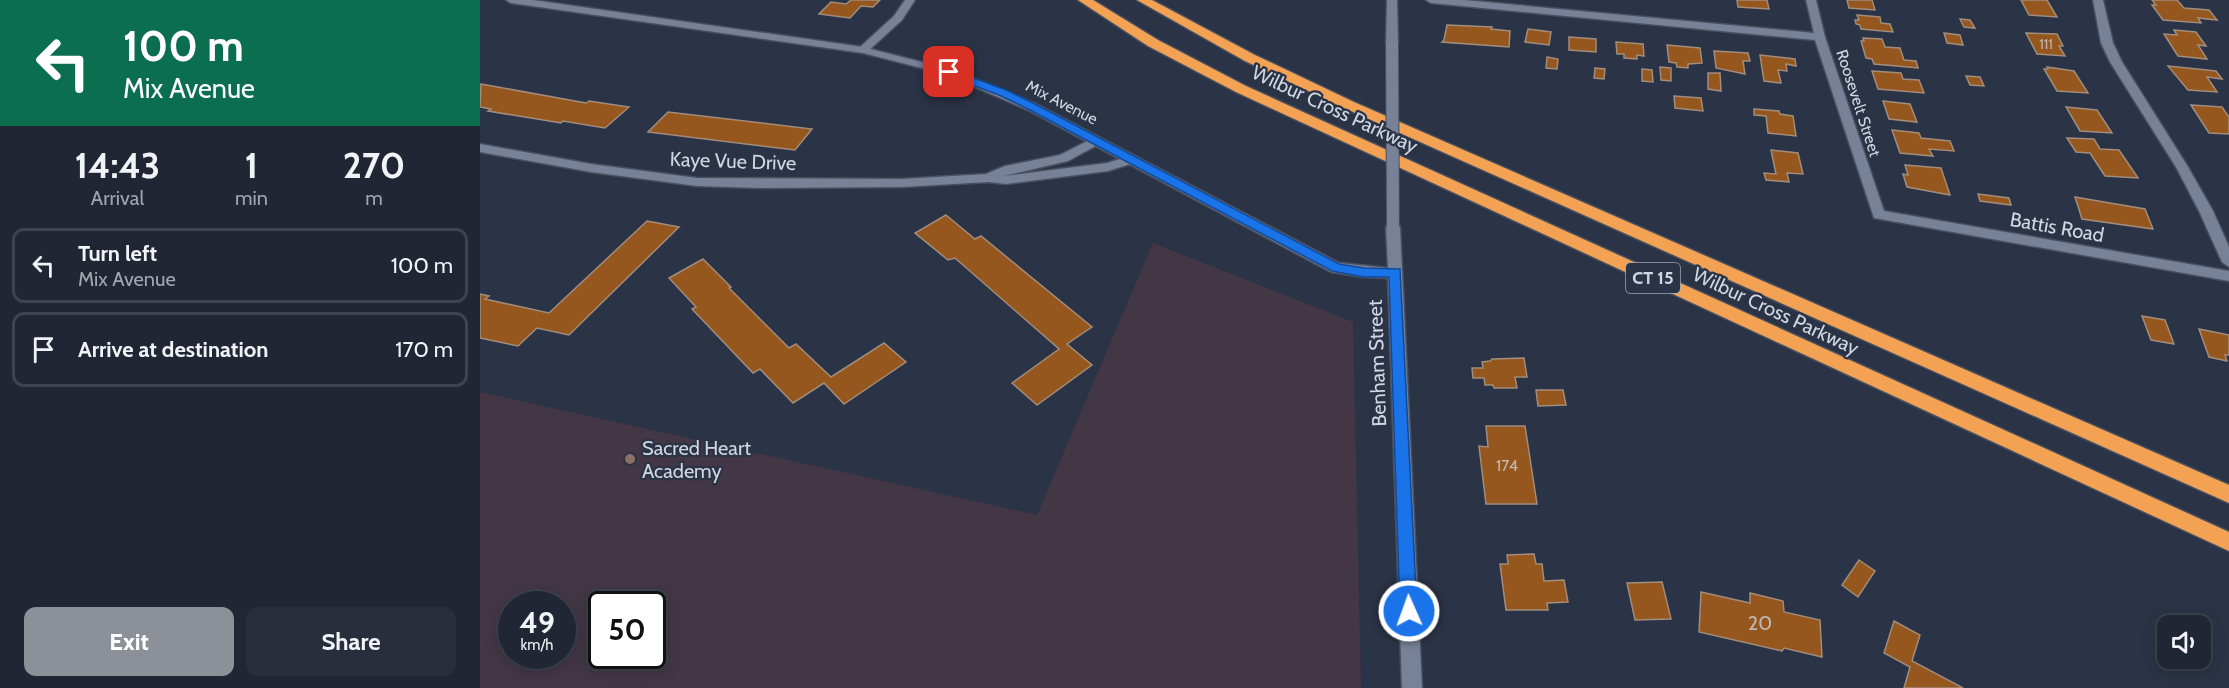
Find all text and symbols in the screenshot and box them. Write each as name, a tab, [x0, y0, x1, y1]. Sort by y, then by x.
text: 100 m	[123, 20, 244, 72]
icon: left	[24, 24, 102, 102]
house number: 111	[2039, 35, 2053, 53]
pin	[923, 46, 974, 97]
street label: Roosevelt Street	[1832, 47, 1885, 160]
icon: arrive	[932, 55, 965, 88]
street label: Wilbur Cross Parkway	[1248, 60, 1422, 158]
text: Mix Avenue	[123, 72, 255, 105]
street label: Mix Avenue	[1023, 76, 1101, 129]
text: 14:43	[75, 143, 160, 187]
text: 1	[245, 143, 258, 187]
text: 270	[343, 143, 405, 187]
street label: Kaye Vue Drive	[669, 147, 797, 175]
text: Arrival	[91, 186, 144, 210]
text: min	[235, 186, 268, 210]
text: m	[365, 186, 383, 210]
street label: Battis Road	[2008, 207, 2106, 247]
text: Turn left	[78, 240, 157, 267]
icon: left	[27, 249, 60, 282]
text: 100 m	[391, 252, 453, 279]
street label: Wilbur Cross Parkway	[1689, 262, 1863, 360]
road number: CT 15	[1626, 263, 1680, 293]
text: Mix Avenue	[78, 267, 176, 291]
street label: Benham Street	[1363, 299, 1391, 427]
icon: arrive	[27, 333, 60, 366]
text: Arrive at destination	[78, 336, 268, 363]
text: 170 m	[395, 336, 453, 363]
place label: Sacred Heart Academy	[642, 436, 751, 483]
marker: Sacred Heart Academy	[623, 452, 637, 466]
house number: 174	[1496, 456, 1518, 475]
position arrow	[1377, 579, 1441, 643]
speed limit sign: 50	[588, 591, 666, 669]
text: 49	[519, 604, 555, 641]
button: Exit	[24, 607, 234, 676]
button: Share	[246, 607, 456, 676]
house number: 20	[1748, 611, 1772, 635]
map controls	[2157, 615, 2211, 669]
button: sound	[2157, 615, 2211, 669]
text: km/h	[521, 636, 553, 654]

